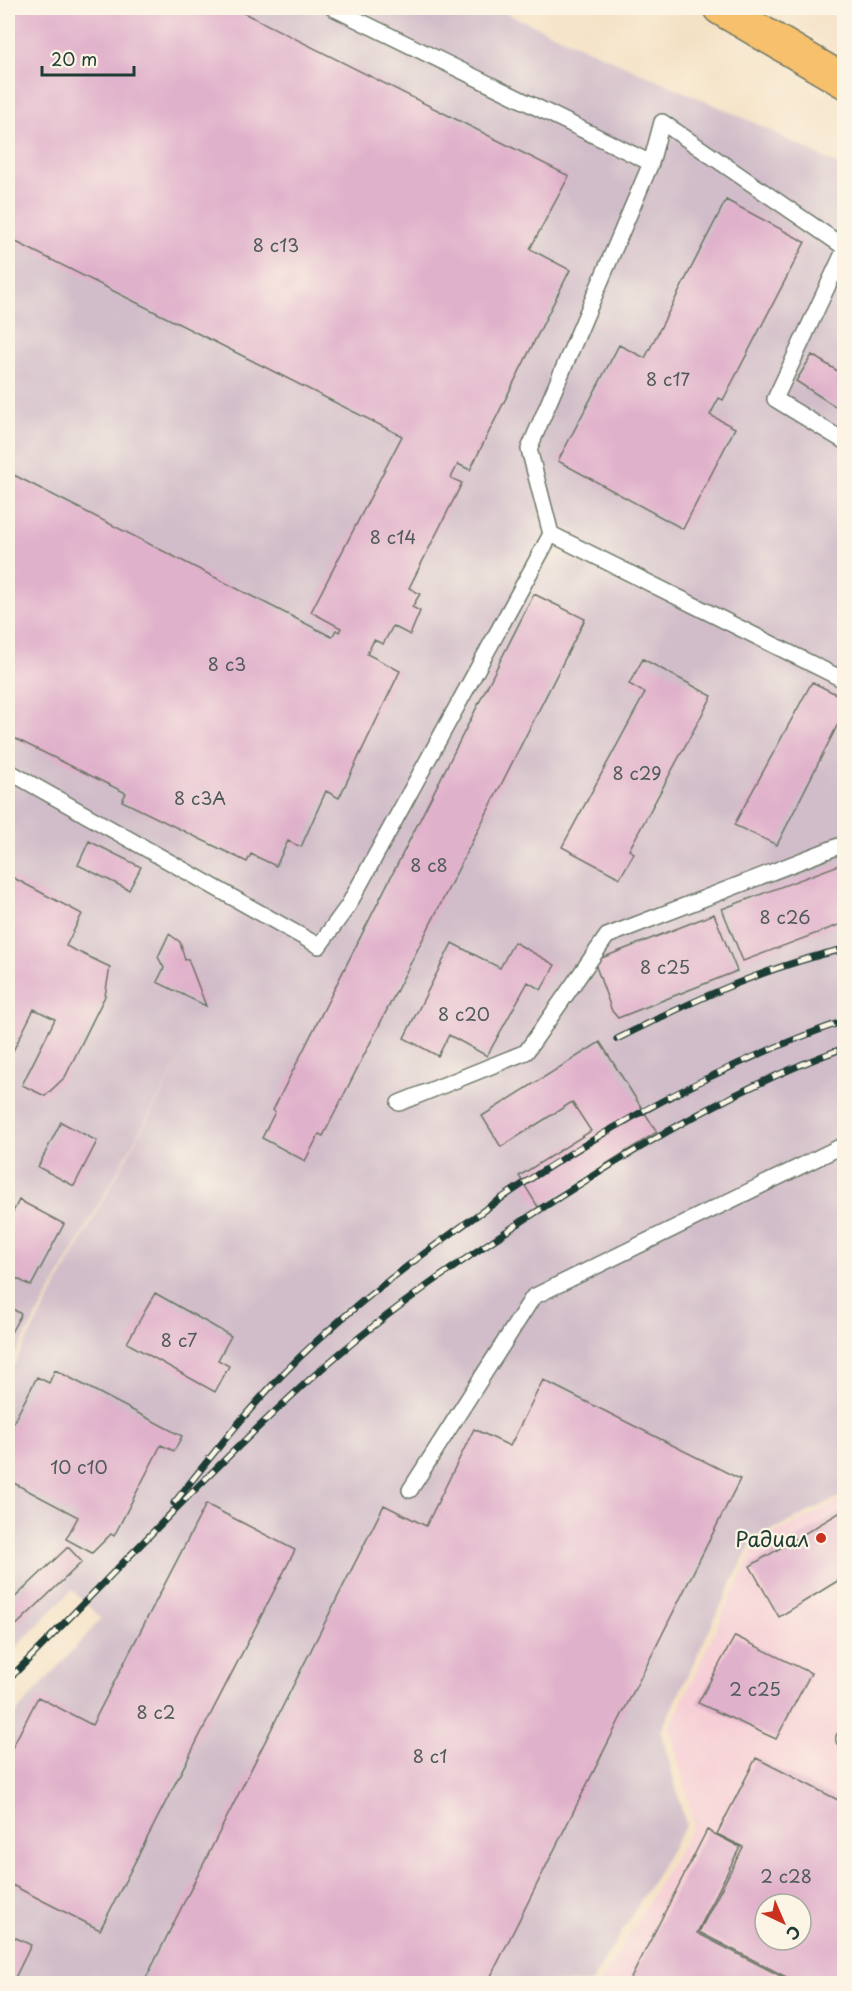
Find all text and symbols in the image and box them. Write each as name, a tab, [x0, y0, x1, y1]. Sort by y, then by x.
scale bar	[42, 39, 134, 77]
text: 20 m	[51, 45, 97, 72]
house number: 8 с13	[253, 231, 299, 258]
house number: 8 с17	[646, 365, 690, 392]
house number: 8 с14	[370, 523, 416, 550]
house number: 8 с3	[208, 650, 246, 677]
house number: 8 с29	[612, 759, 662, 786]
house number: 8 с3А	[174, 784, 226, 811]
house number: 8 с8	[410, 851, 448, 878]
house number: 8 с26	[760, 903, 810, 930]
house number: 8 с25	[640, 953, 690, 980]
house number: 8 с20	[438, 1000, 490, 1027]
house number: 8 с7	[161, 1326, 197, 1353]
house number: 10 с10	[50, 1453, 108, 1480]
place label: Радиал	[735, 1522, 809, 1554]
marker: Радиал	[814, 1531, 828, 1545]
house number: 2 с25	[729, 1675, 781, 1702]
house number: 8 с2	[136, 1698, 176, 1725]
house number: 8 с1	[413, 1742, 447, 1769]
house number: 2 с28	[760, 1862, 812, 1889]
north arrow	[753, 1892, 813, 1952]
text: С	[781, 1921, 807, 1946]

